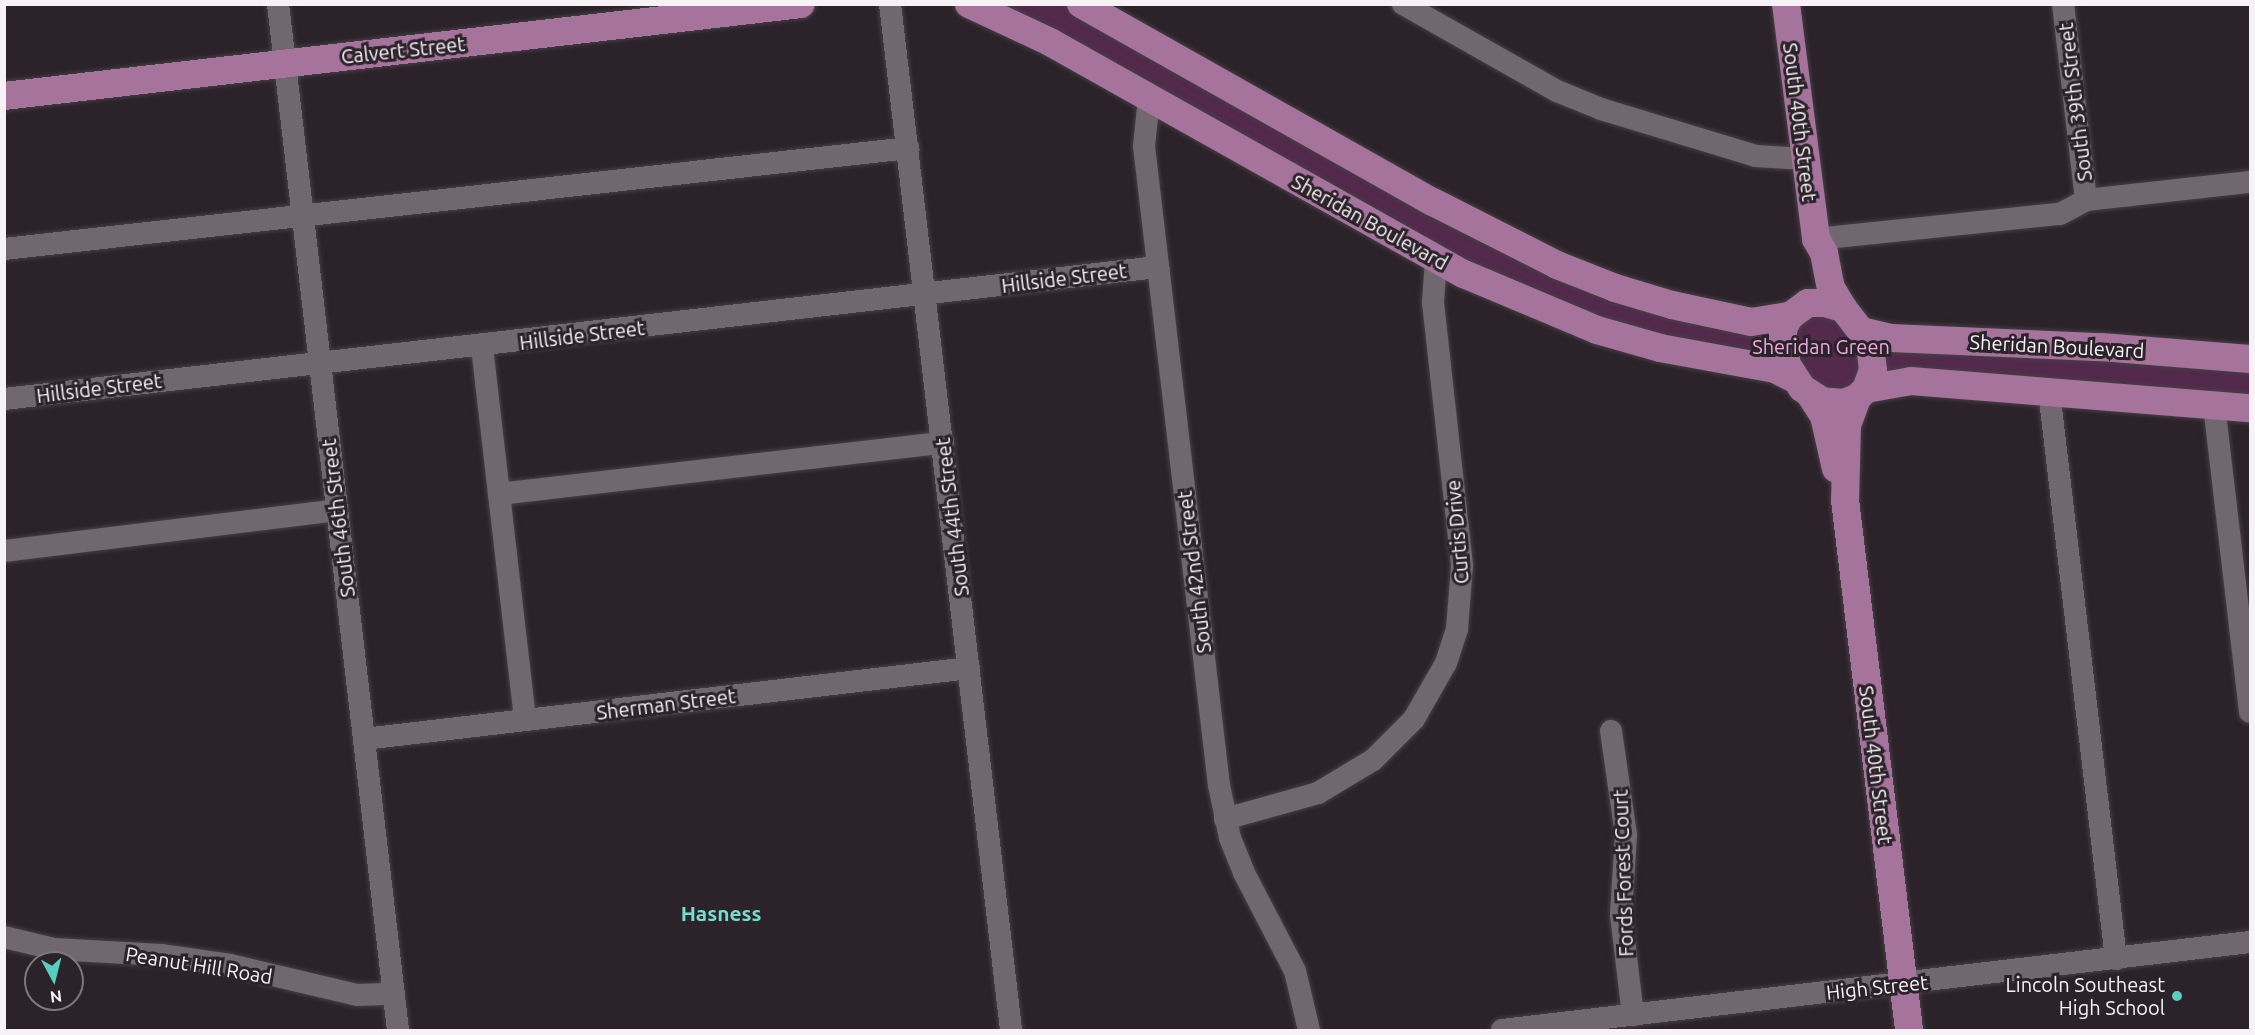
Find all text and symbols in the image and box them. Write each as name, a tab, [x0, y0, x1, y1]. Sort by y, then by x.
street label: South 39th Street	[2053, 21, 2097, 183]
street label: Calvert Street	[340, 32, 466, 68]
street label: South 40th Street	[1778, 41, 1822, 203]
street label: Sheridan Boulevard	[1288, 169, 1452, 275]
street label: Hillside Street	[1000, 258, 1128, 298]
street label: Hillside Street	[518, 315, 646, 355]
street label: Sheridan Boulevard	[1969, 329, 2145, 363]
park label: Sheridan Green	[1752, 334, 1890, 358]
street label: Hillside Street	[35, 368, 163, 408]
street label: South 44th Street	[930, 436, 974, 598]
street label: South 46th Street	[316, 437, 360, 599]
street label: Curtis Drive	[1440, 479, 1474, 585]
street label: South 42nd Street	[1172, 489, 1216, 655]
street label: Sherman Street	[595, 684, 737, 724]
street label: South 40th Street	[1854, 684, 1898, 846]
street label: Fords Forest Court	[1608, 789, 1638, 957]
district label: Hasness	[681, 900, 761, 926]
street label: Peanut Hill Road	[124, 942, 274, 988]
north arrow	[24, 951, 84, 1011]
street label: High Street	[1825, 970, 1929, 1004]
place label: Lincoln Southeast High School	[2006, 972, 2165, 1019]
text: N	[49, 987, 63, 1007]
marker: Lincoln Southeast High School	[2170, 989, 2184, 1003]

